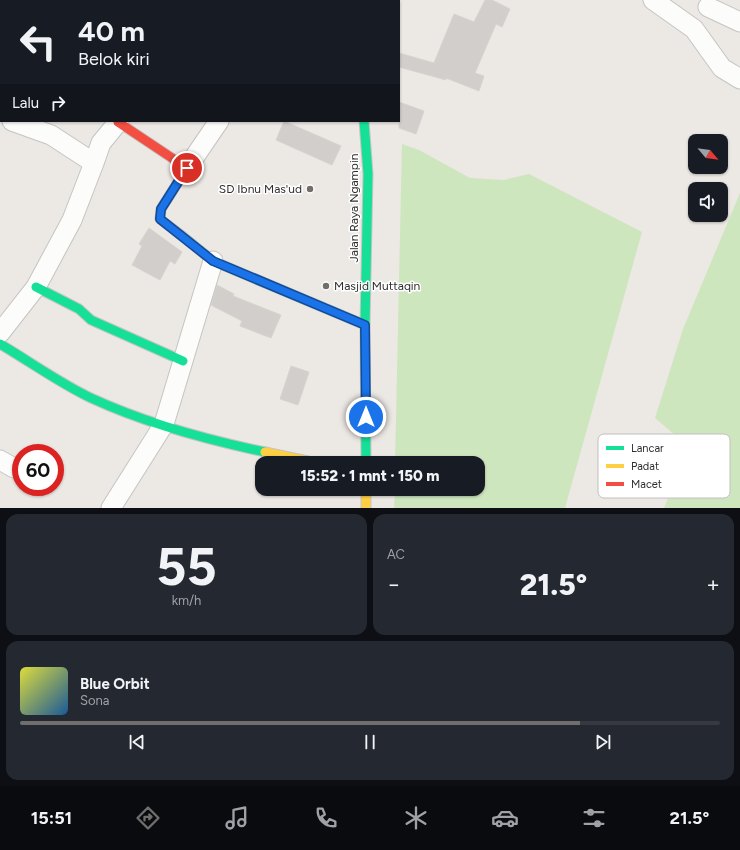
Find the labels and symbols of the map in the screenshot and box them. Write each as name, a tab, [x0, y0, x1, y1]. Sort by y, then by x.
north arrow	[688, 134, 728, 174]
pin	[170, 151, 204, 185]
street label: Jalan Raya Ngampin	[347, 153, 361, 262]
place label: SD Ibnu Mas'ud	[219, 182, 302, 196]
marker: SD Ibnu Mas'ud	[305, 184, 315, 194]
place label: Masjid Muttaqin	[334, 279, 421, 293]
marker: Masjid Muttaqin	[321, 281, 331, 291]
position arrow	[345, 396, 387, 438]
legend	[598, 434, 730, 498]
text: Lancar	[631, 442, 664, 455]
speed limit sign: 60	[12, 444, 64, 496]
text: Padat	[631, 460, 659, 473]
text: Macet	[631, 478, 662, 491]

